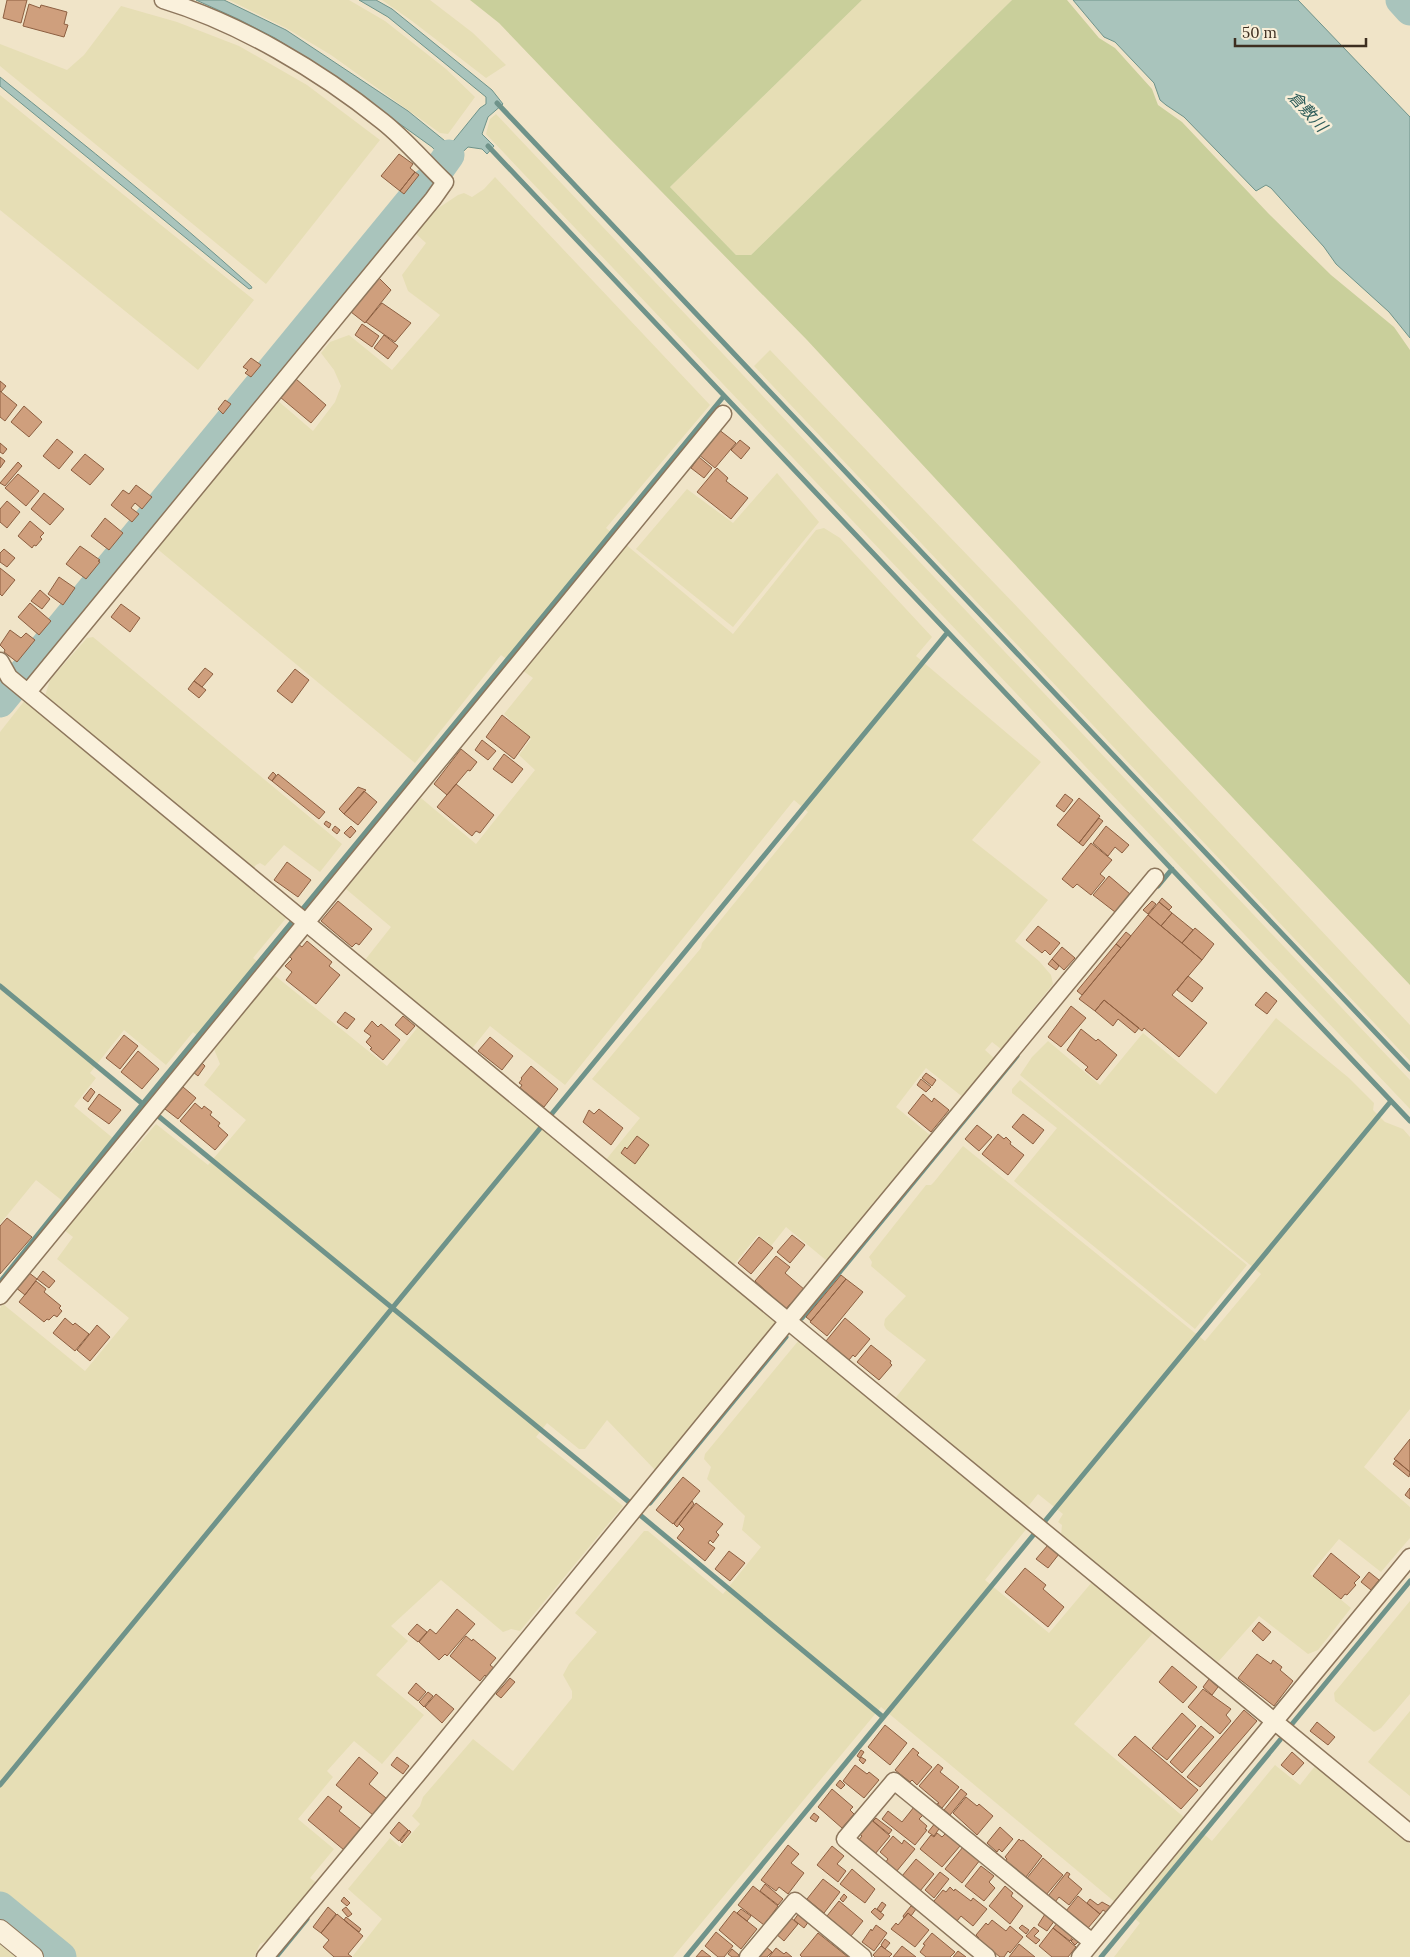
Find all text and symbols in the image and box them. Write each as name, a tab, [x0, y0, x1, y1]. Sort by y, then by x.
scale bar	[1235, 15, 1366, 47]
text: 50 m	[1242, 23, 1277, 42]
water label: 倉敷川	[1285, 86, 1333, 137]

